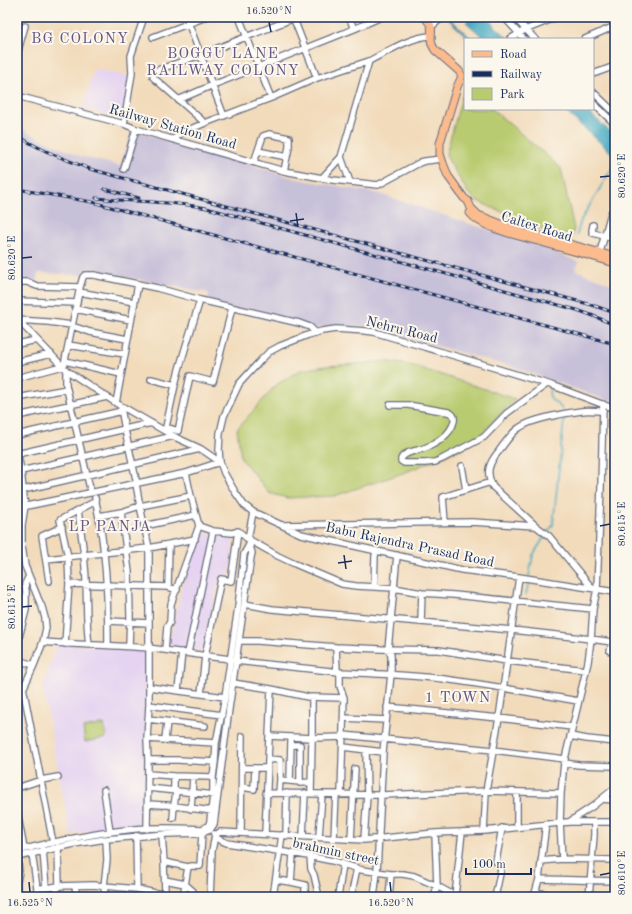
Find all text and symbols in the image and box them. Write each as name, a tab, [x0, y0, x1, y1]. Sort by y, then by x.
text: 16.520°N	[246, 6, 292, 16]
district label: BG COLONY	[31, 32, 129, 47]
legend	[464, 38, 594, 110]
district label: BOGGU LANE RAILWAY COLONY	[146, 47, 300, 79]
text: Road	[500, 49, 527, 61]
text: Railway	[500, 69, 543, 81]
text: Park	[500, 89, 525, 101]
street label: Railway Station Road	[107, 102, 238, 152]
text: 80.620°E	[617, 154, 627, 198]
street label: Caltex Road	[499, 209, 574, 244]
text: 80.620°E	[7, 236, 17, 280]
street label: Nehru Road	[365, 314, 439, 346]
text: 80.615°E	[617, 502, 627, 546]
district label: LP PANJA	[68, 520, 152, 535]
street label: Babu Rajendra Prasad Road	[324, 520, 495, 570]
text: 80.615°E	[7, 585, 17, 629]
district label: 1 TOWN	[425, 691, 491, 706]
street label: brahmin street	[291, 836, 381, 868]
scale bar	[466, 850, 531, 876]
text: 80.610°E	[617, 851, 627, 895]
text: 100 m	[472, 859, 506, 871]
text: 16.525°N	[7, 898, 53, 908]
text: 16.520°N	[368, 898, 414, 908]

